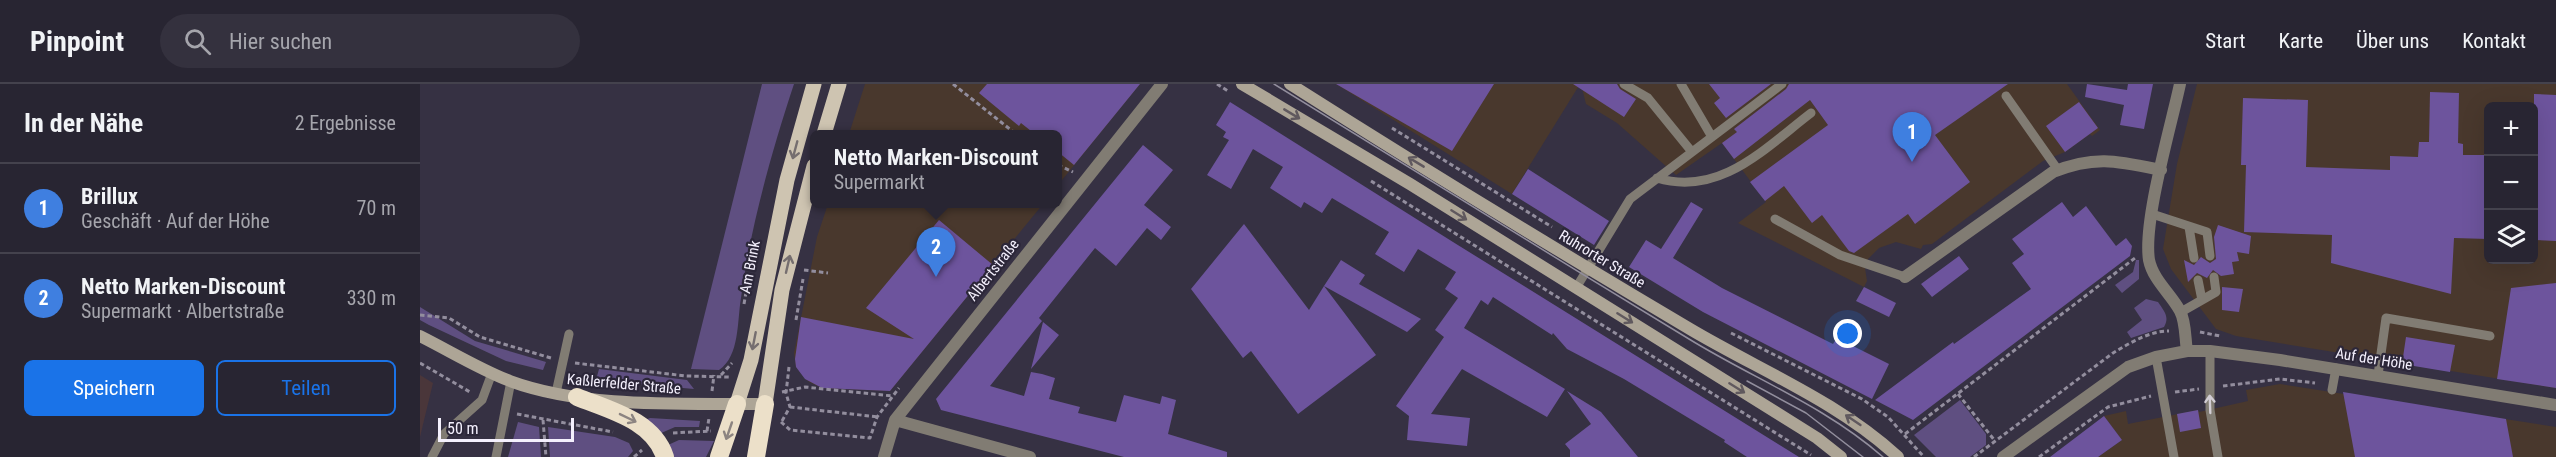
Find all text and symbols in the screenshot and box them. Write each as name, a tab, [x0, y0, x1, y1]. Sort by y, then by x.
search box	[160, 14, 580, 68]
text: Pinpoint	[30, 25, 124, 58]
icon: search	[181, 25, 214, 58]
text: Hier suchen	[229, 29, 332, 54]
text: Start	[2205, 29, 2246, 53]
text: Karte	[2279, 29, 2323, 53]
text: Über uns	[2356, 29, 2429, 53]
text: Kontakt	[2462, 29, 2526, 53]
map controls	[2484, 102, 2538, 264]
button: +	[2484, 102, 2538, 156]
text: In der Nähe	[24, 108, 143, 138]
one-way arrow	[1283, 108, 1300, 120]
text: 2 Ergebnisse	[295, 111, 396, 135]
pin: 1	[1892, 112, 1932, 162]
popup	[810, 130, 1062, 208]
one-way arrow	[789, 140, 800, 159]
text: Netto Marken-Discount	[834, 145, 1038, 170]
one-way arrow	[1408, 155, 1425, 168]
button: −	[2484, 156, 2538, 210]
text: Supermarkt	[834, 170, 925, 194]
text: Brillux	[81, 184, 138, 209]
text: 1	[38, 196, 49, 220]
text: 70 m	[357, 196, 396, 220]
text: Geschäft · Auf der Höhe	[81, 209, 270, 233]
one-way arrow	[1450, 209, 1467, 221]
button: layers	[2484, 210, 2538, 264]
street label: Ruhrorter Straße	[1556, 226, 1648, 292]
pin: 2	[916, 228, 956, 277]
street label: Albertstraße	[963, 235, 1023, 305]
street label: Am Brink	[736, 239, 764, 295]
one-way arrow	[783, 255, 795, 274]
text: Netto Marken-Discount	[81, 274, 286, 299]
text: 2	[38, 286, 49, 310]
text: 330 m	[347, 286, 396, 310]
text: Supermarkt · Albertstraße	[81, 299, 284, 323]
one-way arrow	[1616, 312, 1633, 324]
your location	[1833, 319, 1862, 348]
one-way arrow	[748, 330, 759, 350]
street label: Auf der Höhe	[2334, 344, 2414, 374]
button: Speichern	[24, 360, 204, 416]
button: Teilen	[216, 360, 396, 416]
street label: Kaßlerfelder Straße	[566, 370, 682, 398]
one-way arrow	[1728, 381, 1745, 394]
one-way arrow	[2204, 395, 2216, 415]
one-way arrow	[618, 413, 636, 424]
one-way arrow	[1845, 414, 1862, 426]
scale bar	[438, 415, 574, 442]
text: 50 m	[447, 419, 479, 438]
one-way arrow	[722, 421, 733, 440]

